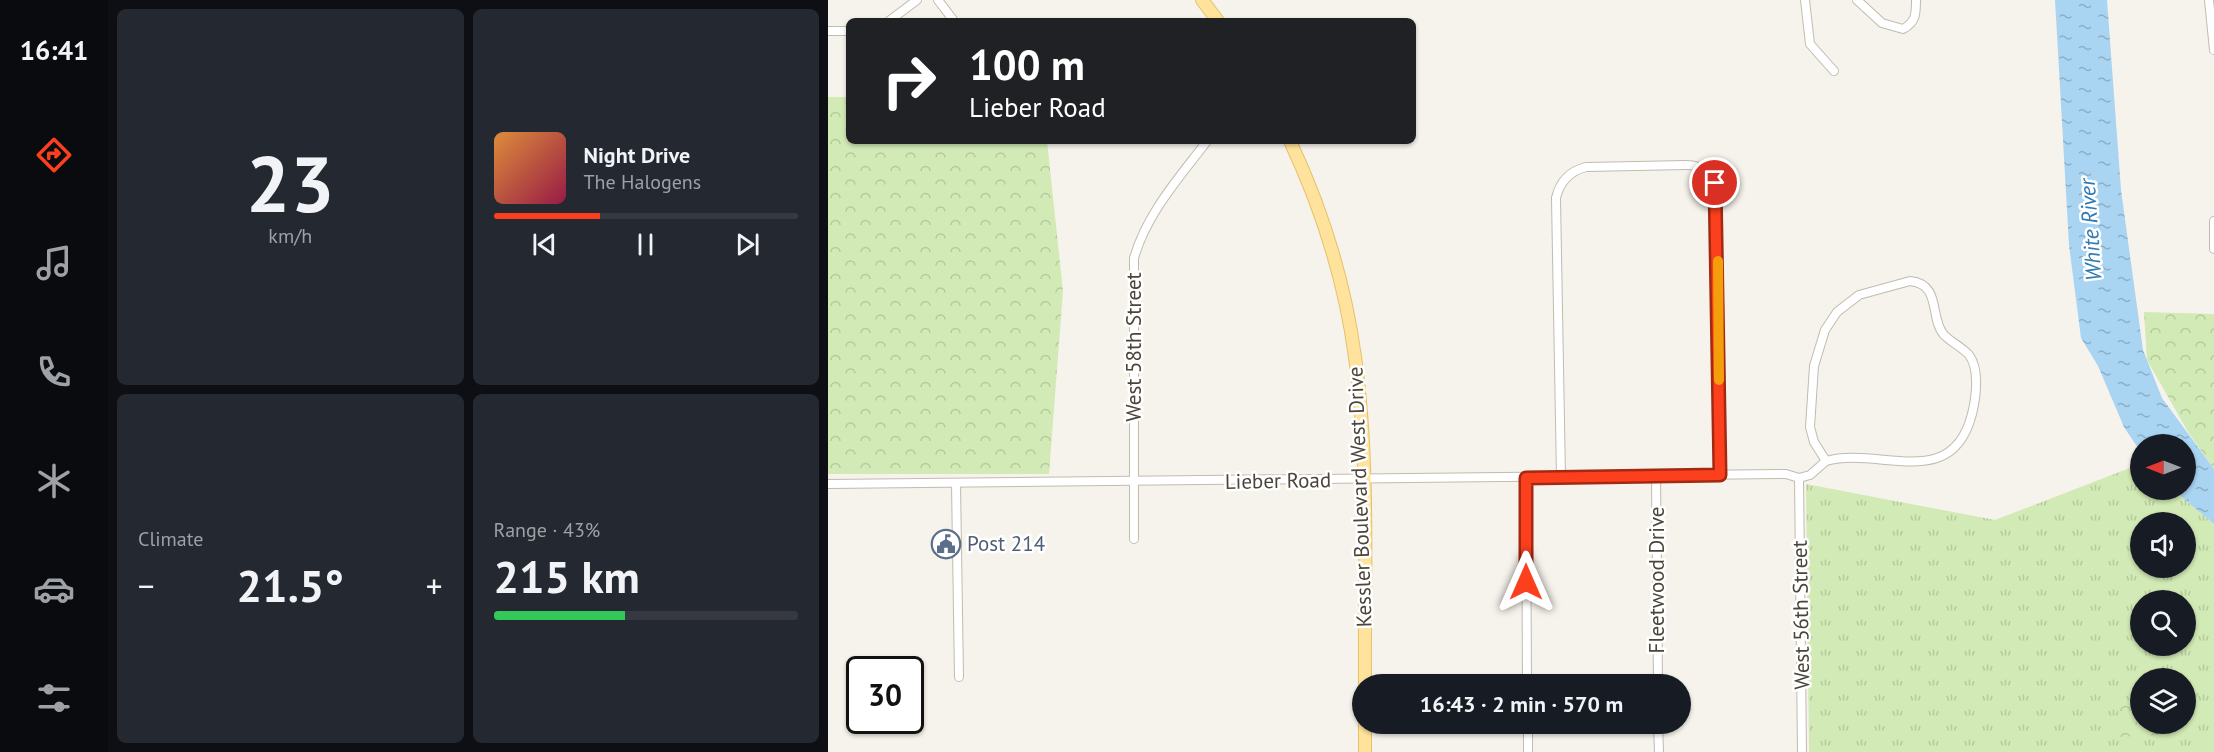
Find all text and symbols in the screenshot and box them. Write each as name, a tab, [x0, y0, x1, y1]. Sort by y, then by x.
text: 16:41	[20, 33, 88, 67]
text: 100 m	[969, 37, 1085, 92]
icon: right	[870, 42, 948, 120]
text: Lieber Road	[969, 90, 1106, 124]
text: 23	[246, 133, 334, 234]
icon: directions	[33, 134, 75, 176]
text: Night Drive	[584, 141, 690, 169]
pin	[1689, 157, 1740, 208]
icon: arrive	[1698, 166, 1731, 199]
text: The Halogens	[584, 169, 701, 195]
water label: White River	[2072, 176, 2108, 282]
text: km/h	[268, 223, 312, 249]
icon: previous	[528, 228, 561, 261]
icon: pause	[629, 228, 662, 261]
icon: next	[731, 228, 764, 261]
icon: music	[33, 242, 75, 284]
street label: West 58th Street	[1120, 272, 1147, 422]
icon: phone	[33, 351, 75, 393]
street label: Kessler Boulevard West Drive	[1341, 366, 1378, 628]
north arrow	[2130, 434, 2196, 500]
map controls	[2130, 434, 2196, 734]
icon: climate	[33, 460, 75, 502]
street label: Lieber Road	[1225, 466, 1331, 495]
street label: Fleetwood Drive	[1643, 507, 1670, 653]
button: sound	[2130, 512, 2196, 578]
text: Range · 43%	[494, 517, 600, 543]
text: Climate	[138, 526, 204, 552]
public building icon: Post 214	[930, 528, 962, 560]
place label: Post 214	[967, 530, 1045, 557]
street label: West 56th Street	[1786, 540, 1815, 690]
text: 215 km	[494, 547, 640, 605]
position arrow	[1494, 550, 1558, 614]
text: 21.5°	[237, 556, 344, 614]
text: −	[138, 564, 155, 607]
text: +	[426, 564, 443, 607]
icon: car	[33, 568, 75, 610]
button: search	[2130, 590, 2196, 656]
speed limit sign: 30	[846, 656, 924, 734]
button: layers	[2130, 668, 2196, 734]
icon: filters	[33, 677, 75, 719]
text: 16:43 · 2 min · 570 m	[1420, 690, 1623, 718]

